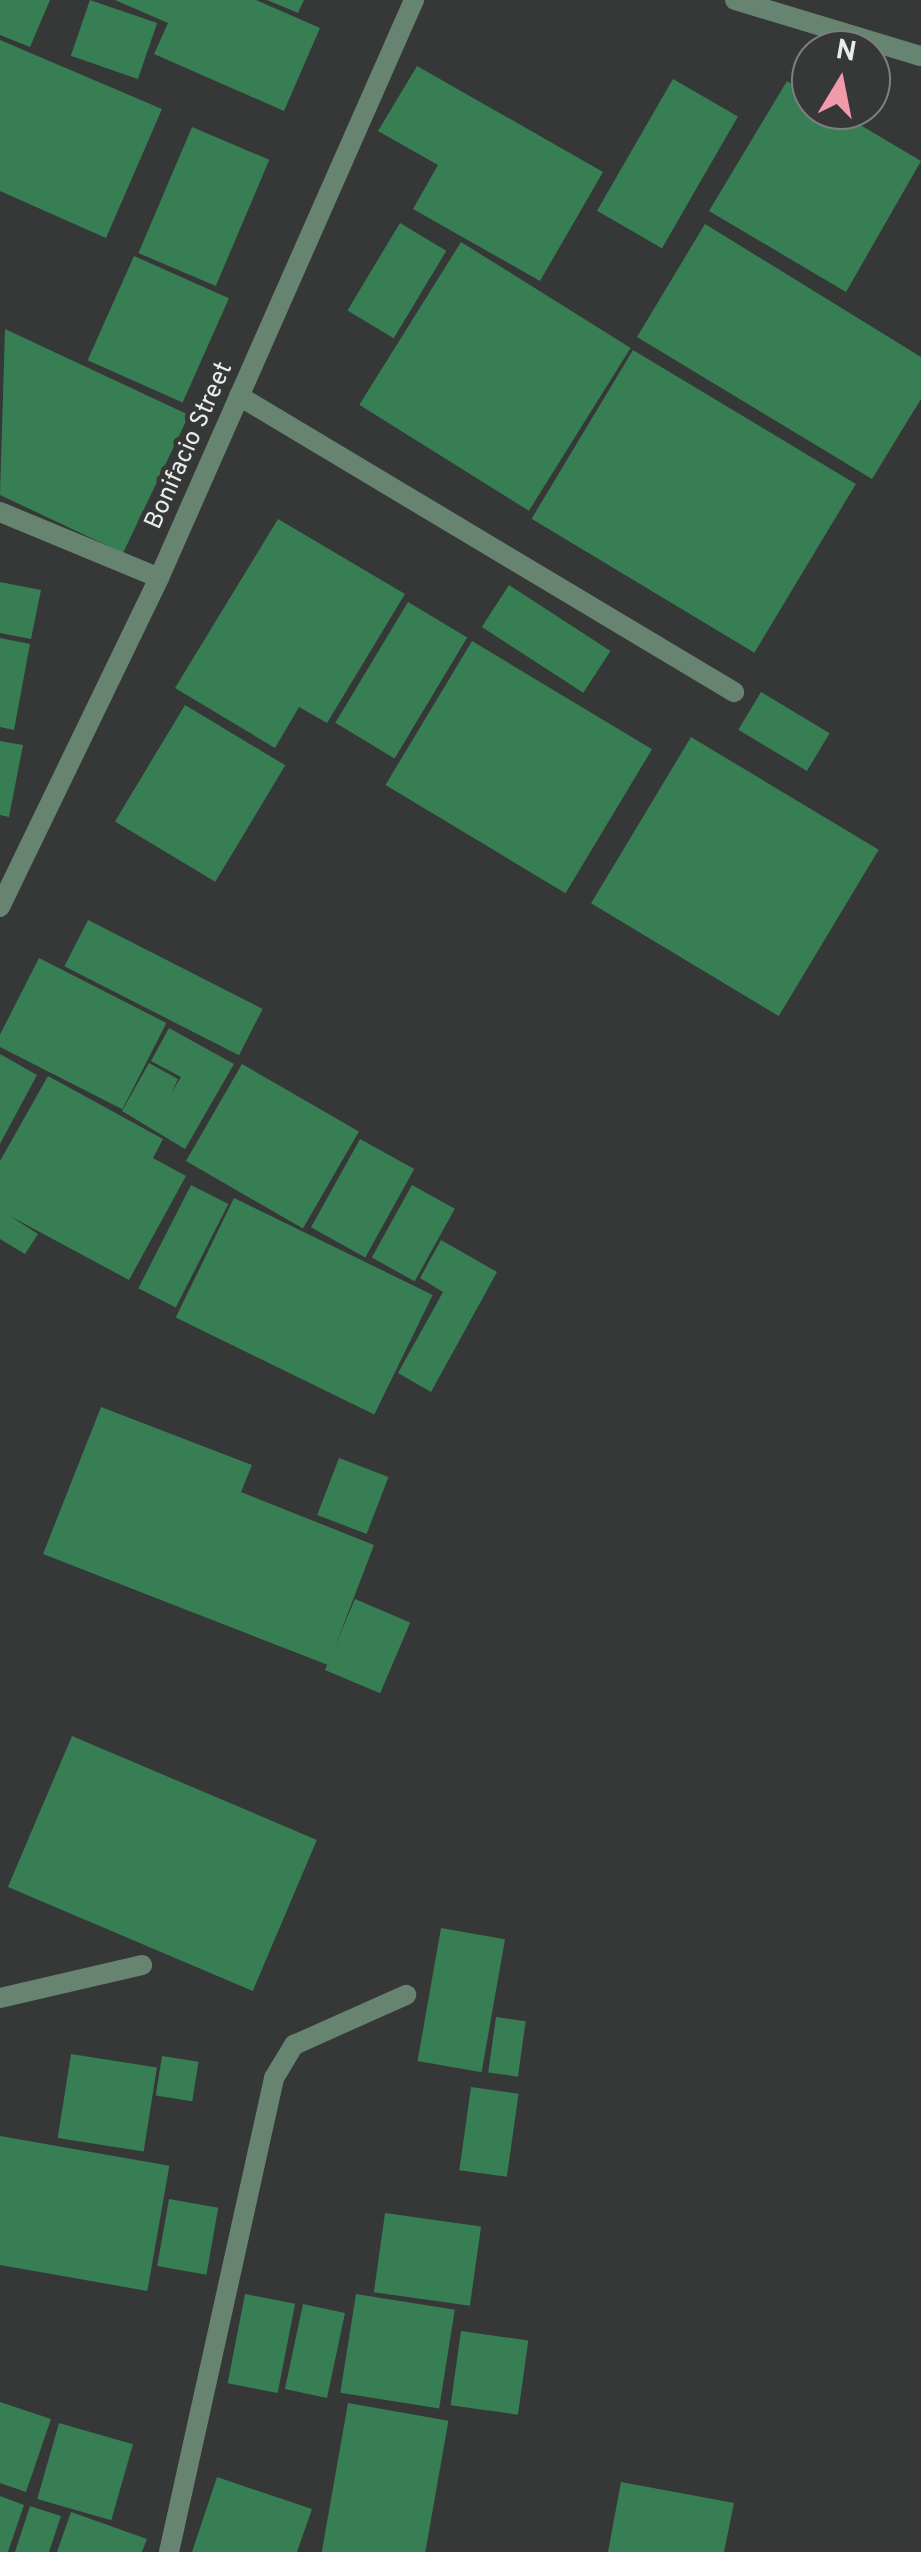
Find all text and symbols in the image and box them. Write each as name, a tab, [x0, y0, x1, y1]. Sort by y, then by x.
north arrow	[791, 30, 891, 130]
text: N	[833, 33, 859, 72]
street label: Bonifacio Street	[140, 358, 240, 534]

